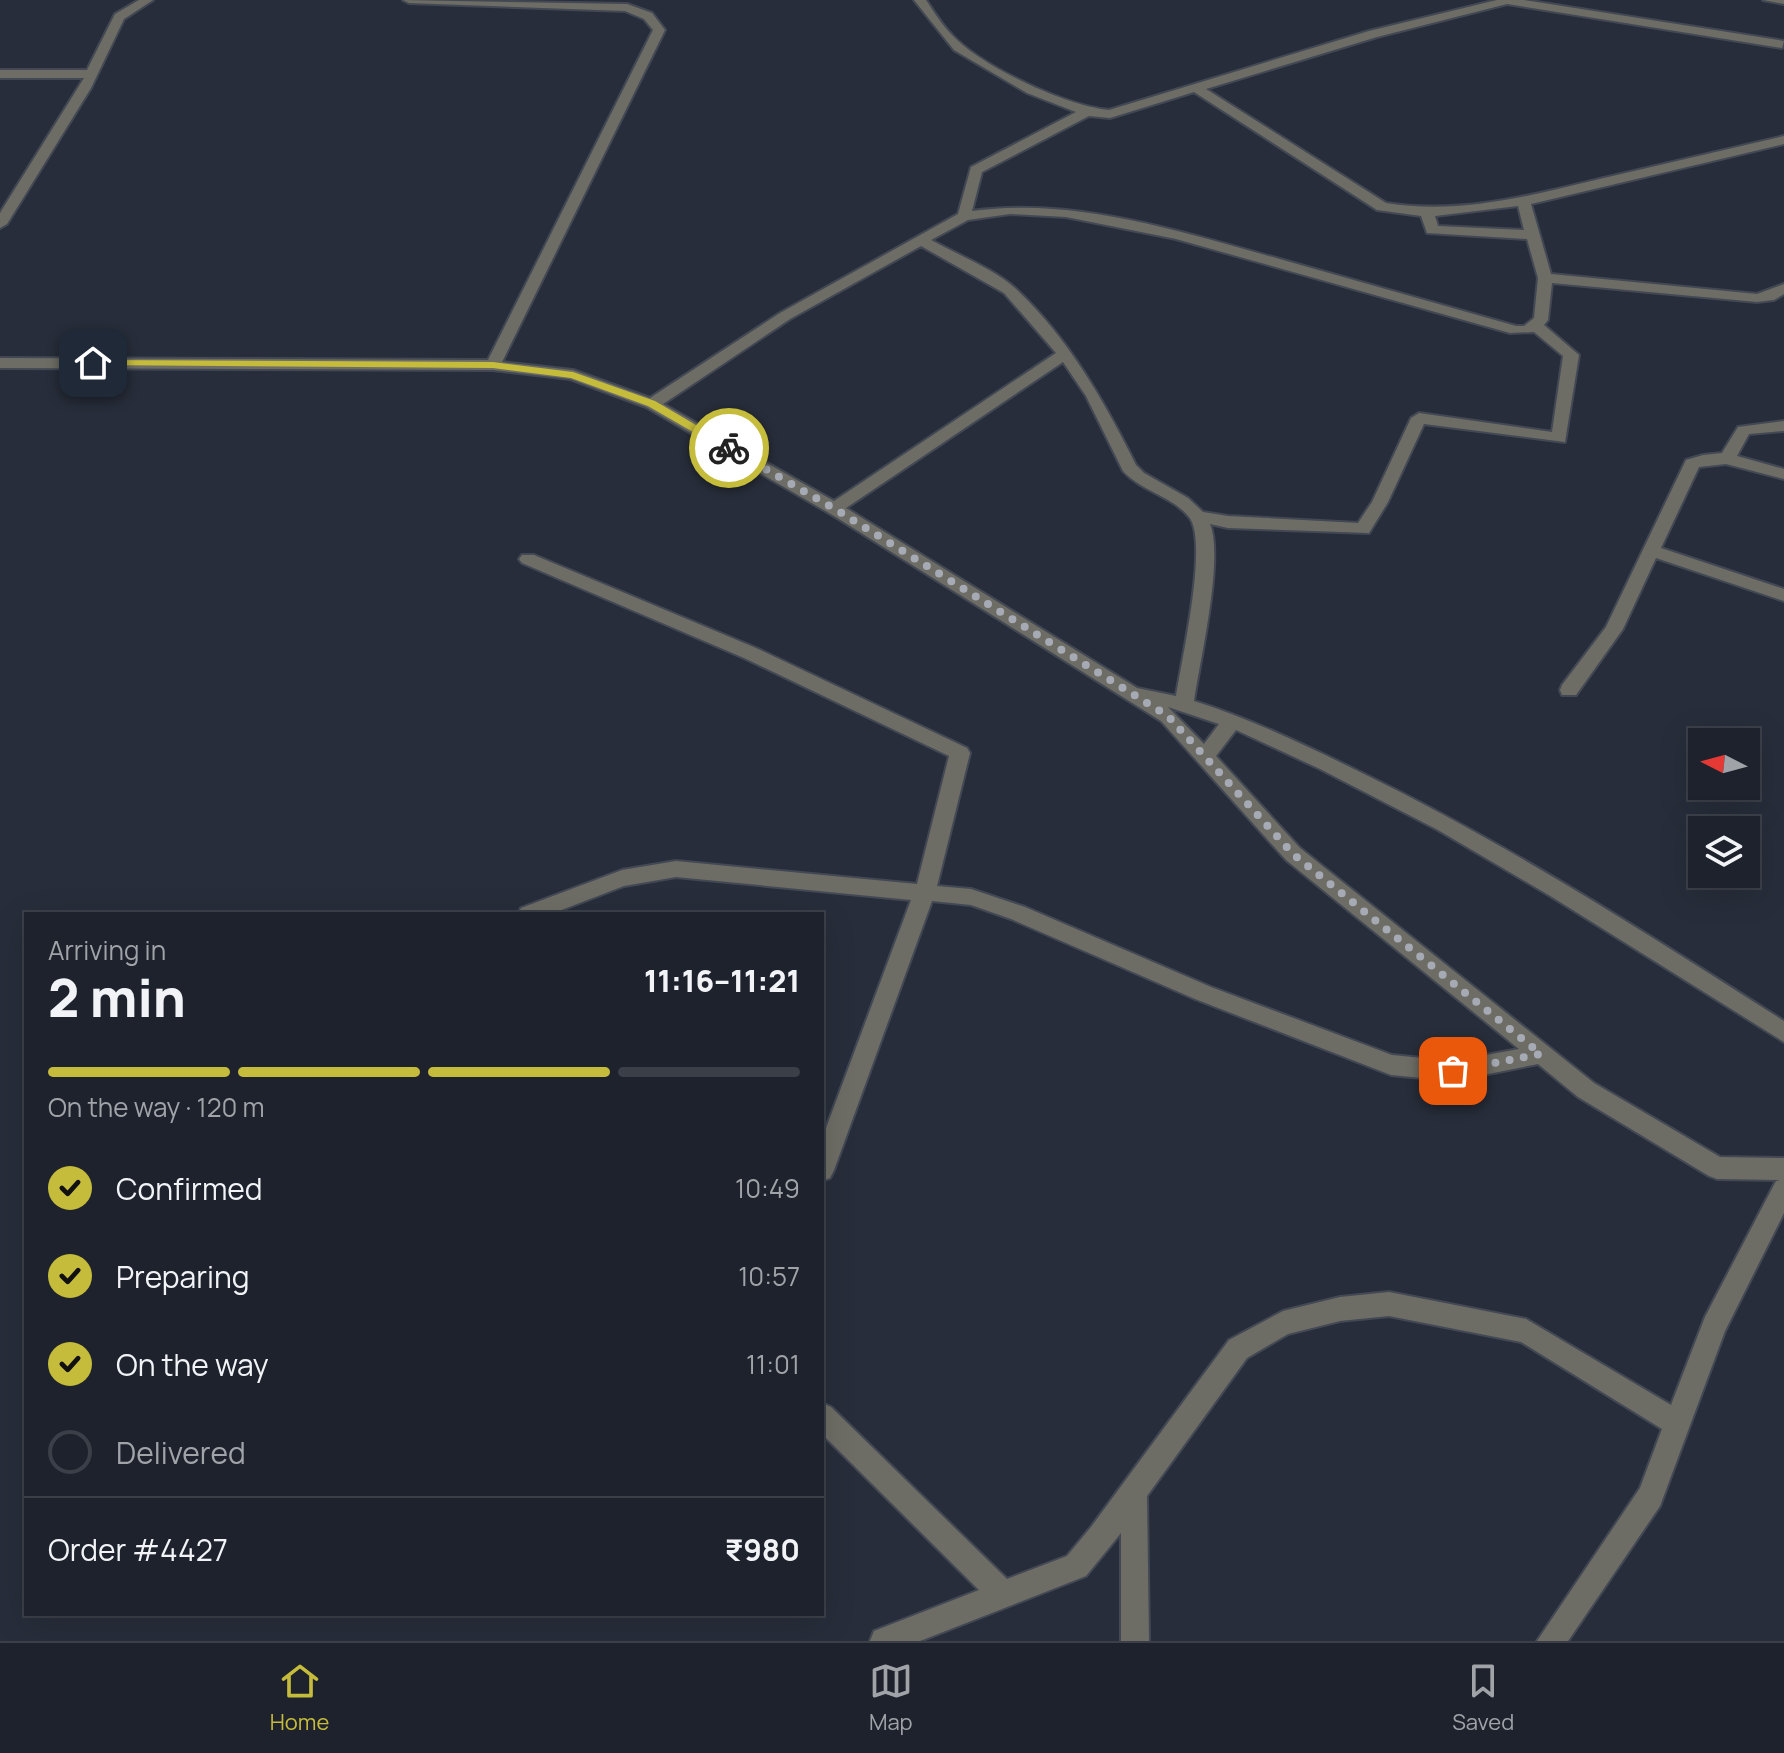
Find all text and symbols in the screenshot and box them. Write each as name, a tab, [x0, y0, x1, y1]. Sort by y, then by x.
pin	[59, 329, 127, 397]
icon: home	[71, 341, 115, 385]
courier	[689, 408, 769, 488]
icon: bike	[707, 426, 751, 470]
north arrow	[1688, 728, 1760, 800]
map controls	[1688, 728, 1760, 888]
button: layers	[1688, 816, 1760, 888]
text: Arriving in	[48, 932, 166, 968]
text: 11:16–11:21	[644, 960, 800, 1001]
text: 2 min	[48, 962, 186, 1033]
pin	[1419, 1037, 1487, 1105]
icon: bag	[1431, 1049, 1475, 1093]
text: On the way · 120 m	[48, 1089, 265, 1125]
icon: check	[48, 1166, 92, 1210]
text: Confirmed	[116, 1168, 263, 1209]
text: 10:49	[735, 1170, 800, 1206]
icon: check	[48, 1254, 92, 1298]
text: Preparing	[116, 1256, 250, 1297]
text: 10:57	[738, 1258, 800, 1294]
icon: check	[48, 1342, 92, 1386]
text: On the way	[116, 1344, 269, 1385]
text: 11:01	[746, 1346, 800, 1382]
text: Delivered	[116, 1432, 246, 1473]
text: Order #4427	[48, 1529, 228, 1570]
text: ₹980	[725, 1529, 800, 1570]
tab: Home	[270, 1659, 329, 1737]
tab: Map	[869, 1659, 913, 1737]
tab: Saved	[1452, 1659, 1514, 1737]

